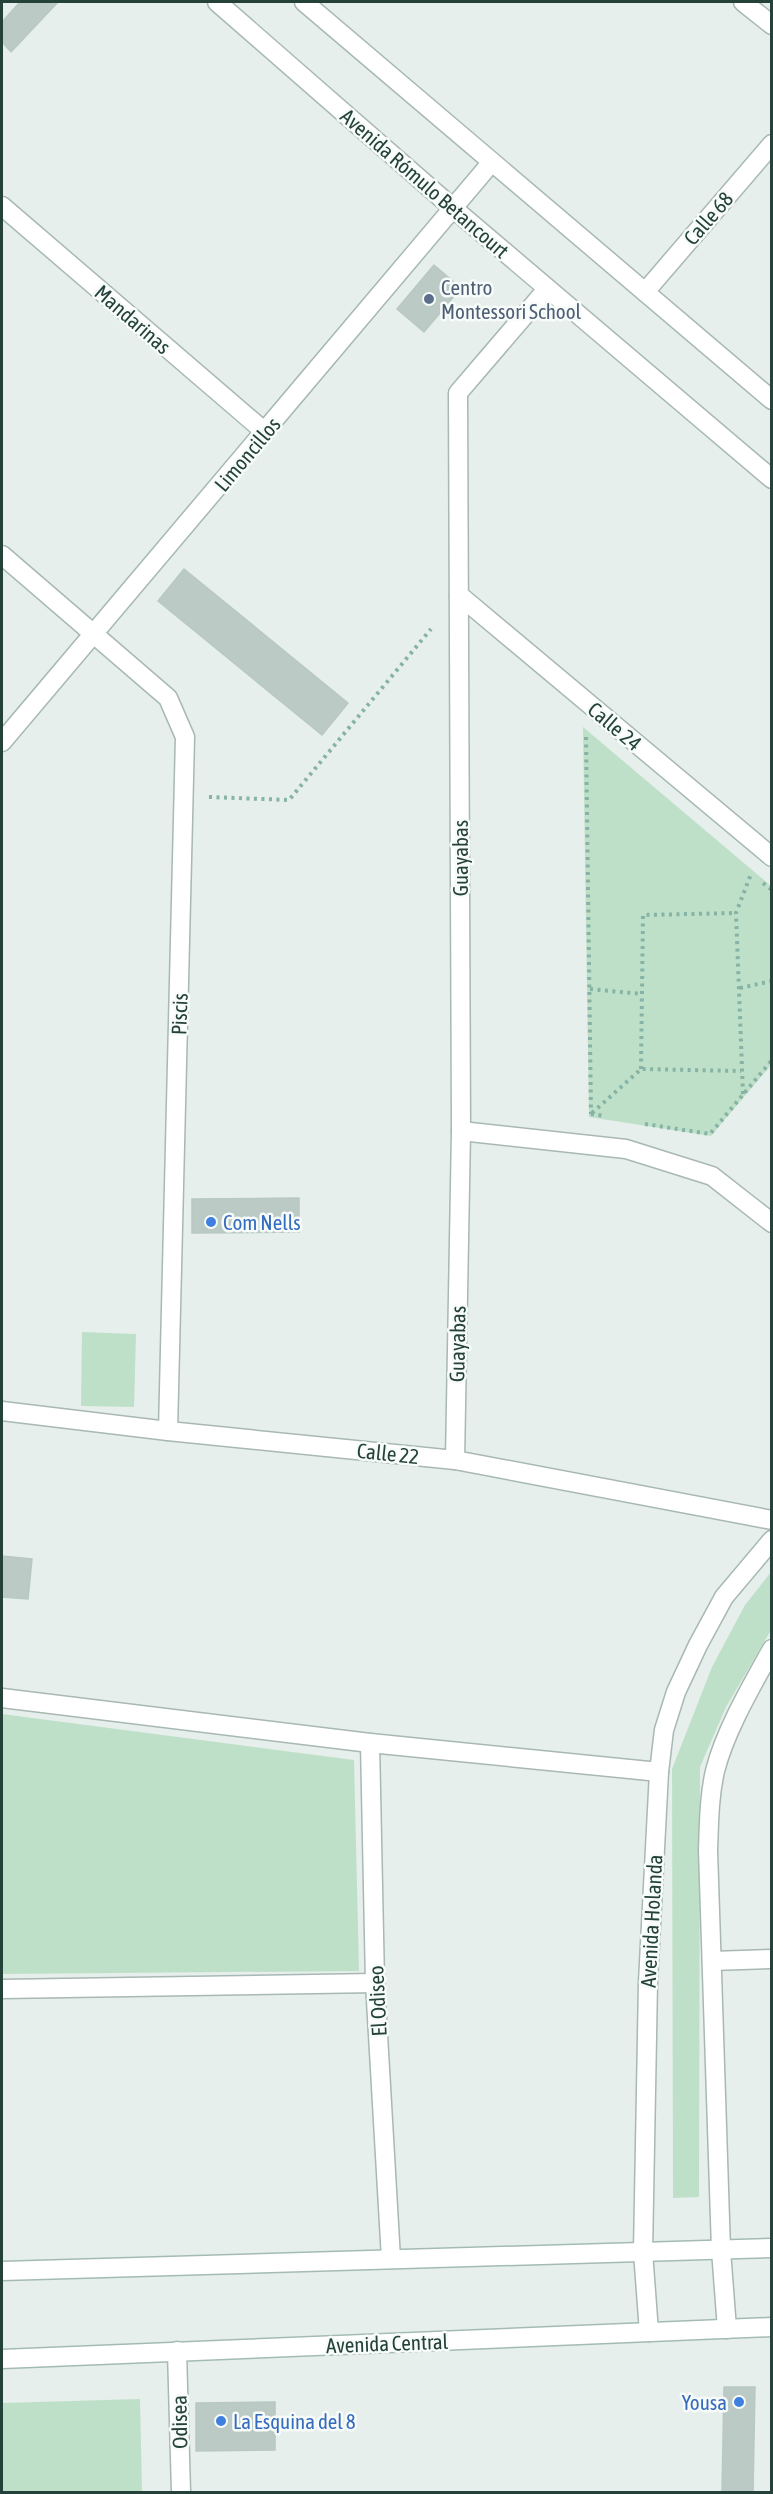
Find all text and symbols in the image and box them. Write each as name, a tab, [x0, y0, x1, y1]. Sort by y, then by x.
street label: Avenida Rómulo Betancourt	[336, 103, 514, 263]
street label: Calle 68	[679, 187, 738, 249]
place label: Centro Montessori School	[441, 275, 582, 323]
street label: Mandarinas	[90, 280, 176, 358]
marker: Centro Montessori School	[422, 292, 436, 306]
street label: Limoncillos	[209, 412, 285, 496]
street label: Calle 24	[583, 697, 647, 755]
street label: Guayabas	[448, 820, 472, 896]
street label: Piscis	[166, 993, 192, 1035]
place label: Com Nells	[223, 1210, 301, 1234]
marker: Com Nells	[204, 1215, 218, 1229]
street label: Guayabas	[444, 1306, 470, 1382]
street label: Calle 22	[356, 1438, 420, 1468]
street label: Avenida Holanda	[636, 1854, 666, 1988]
street label: El Odiseo	[363, 1965, 391, 2037]
street label: Avenida Central	[326, 2329, 449, 2357]
place label: Yousa	[682, 2390, 727, 2414]
street label: Odisea	[167, 2395, 191, 2449]
marker: Yousa	[732, 2395, 746, 2409]
place label: La Esquina del 8	[233, 2409, 356, 2433]
marker: La Esquina del 8	[214, 2414, 228, 2428]

